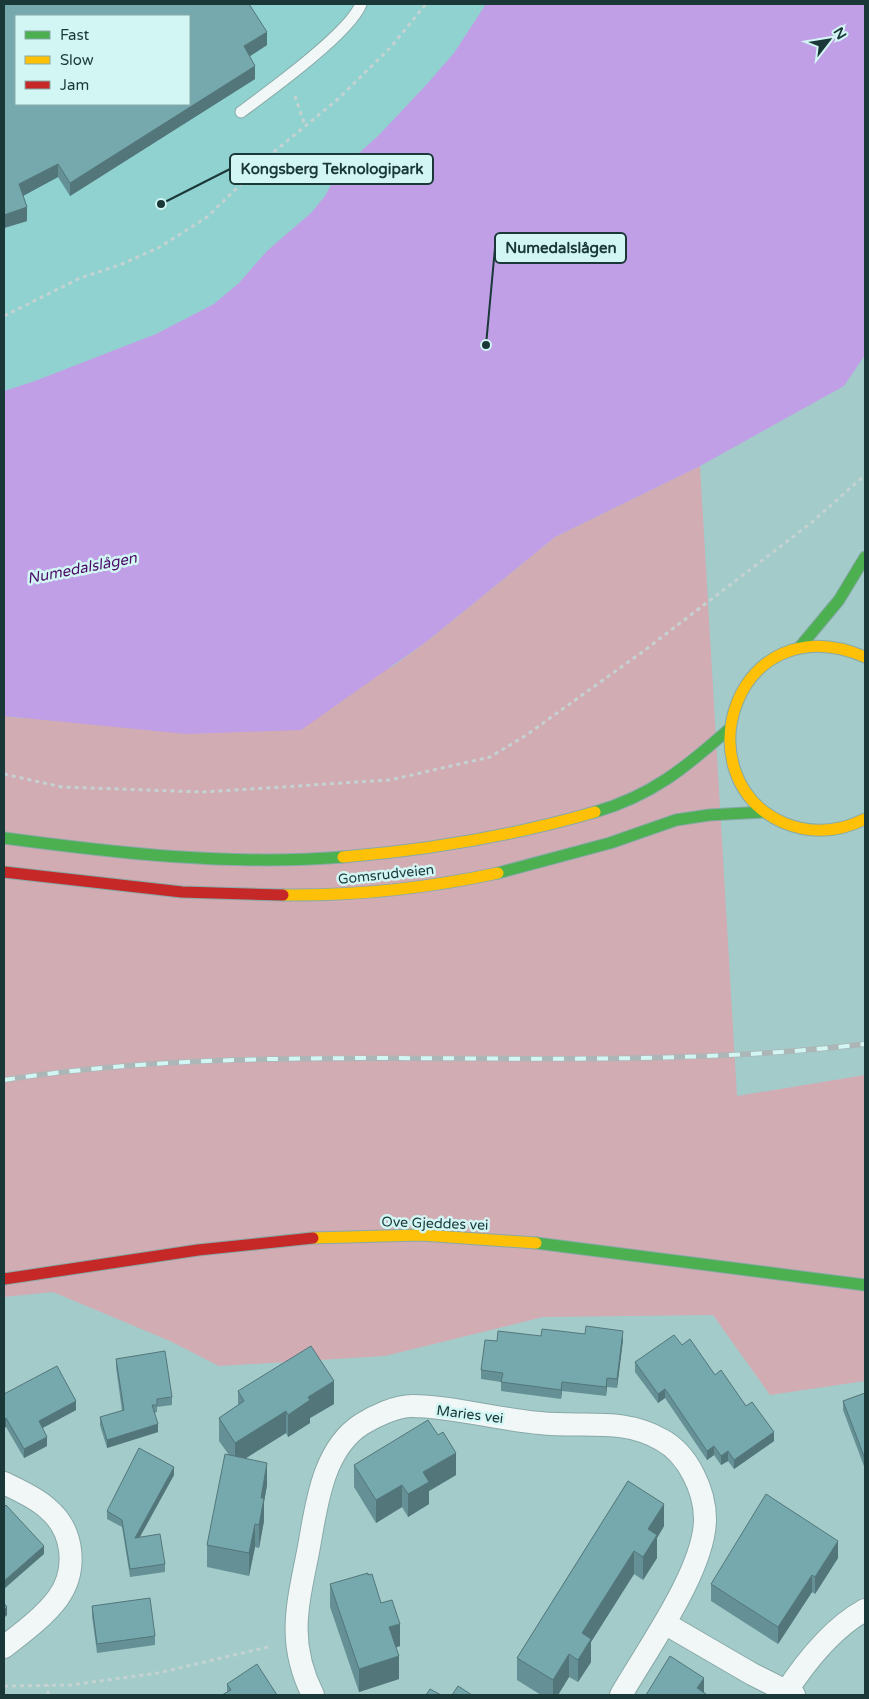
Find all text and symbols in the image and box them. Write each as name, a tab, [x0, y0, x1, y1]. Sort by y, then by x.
legend	[15, 15, 190, 105]
north arrow	[804, 15, 854, 65]
text: N	[830, 24, 850, 43]
text: Fast	[60, 26, 90, 44]
text: Slow	[60, 51, 94, 69]
text: Jam	[60, 76, 89, 94]
callout: Kongsberg Teknologipark	[230, 154, 433, 184]
text: Kongsberg Teknologipark	[241, 160, 423, 179]
callout: Numedalslågen	[495, 233, 626, 263]
text: Numedalslågen	[505, 239, 617, 258]
water label: Numedalslågen	[26, 548, 139, 587]
street label: Gomsrudveien	[337, 861, 435, 888]
street label: Ove Gjeddes vei	[381, 1213, 489, 1234]
street label: Maries vei	[436, 1402, 504, 1427]

